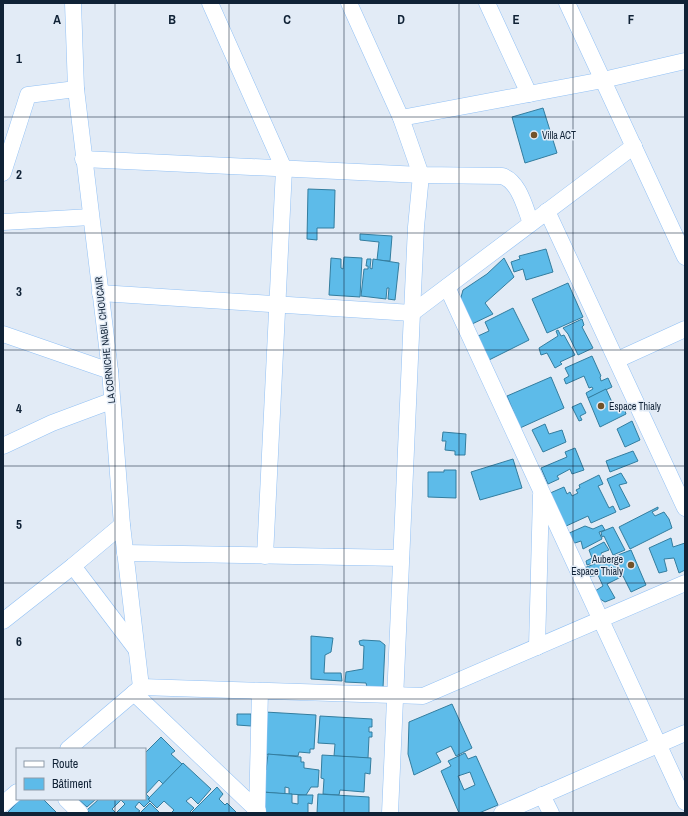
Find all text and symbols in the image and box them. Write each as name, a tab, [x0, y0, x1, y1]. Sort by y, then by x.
text: A	[53, 11, 61, 28]
text: B	[168, 11, 176, 28]
text: C	[283, 11, 291, 28]
text: D	[397, 11, 405, 28]
text: E	[512, 11, 520, 28]
text: F	[628, 11, 635, 28]
text: 1	[16, 50, 22, 67]
place label: Villa ACT	[542, 129, 576, 142]
marker: Villa ACT	[529, 130, 539, 140]
text: 2	[16, 166, 22, 183]
street label: LA CORNICHE NABIL CHOUCAIR	[92, 276, 118, 404]
text: 3	[16, 283, 22, 300]
text: 4	[16, 400, 22, 417]
place label: Espace Thialy	[609, 400, 662, 413]
marker: Espace Thialy	[596, 401, 606, 411]
text: 5	[16, 516, 22, 533]
place label: Auberge Espace Thialy	[571, 553, 624, 578]
marker: Auberge Espace Thialy	[626, 560, 636, 570]
text: 6	[16, 633, 22, 650]
legend	[16, 748, 146, 800]
text: Route	[52, 756, 78, 772]
text: Bâtiment	[52, 776, 92, 792]

